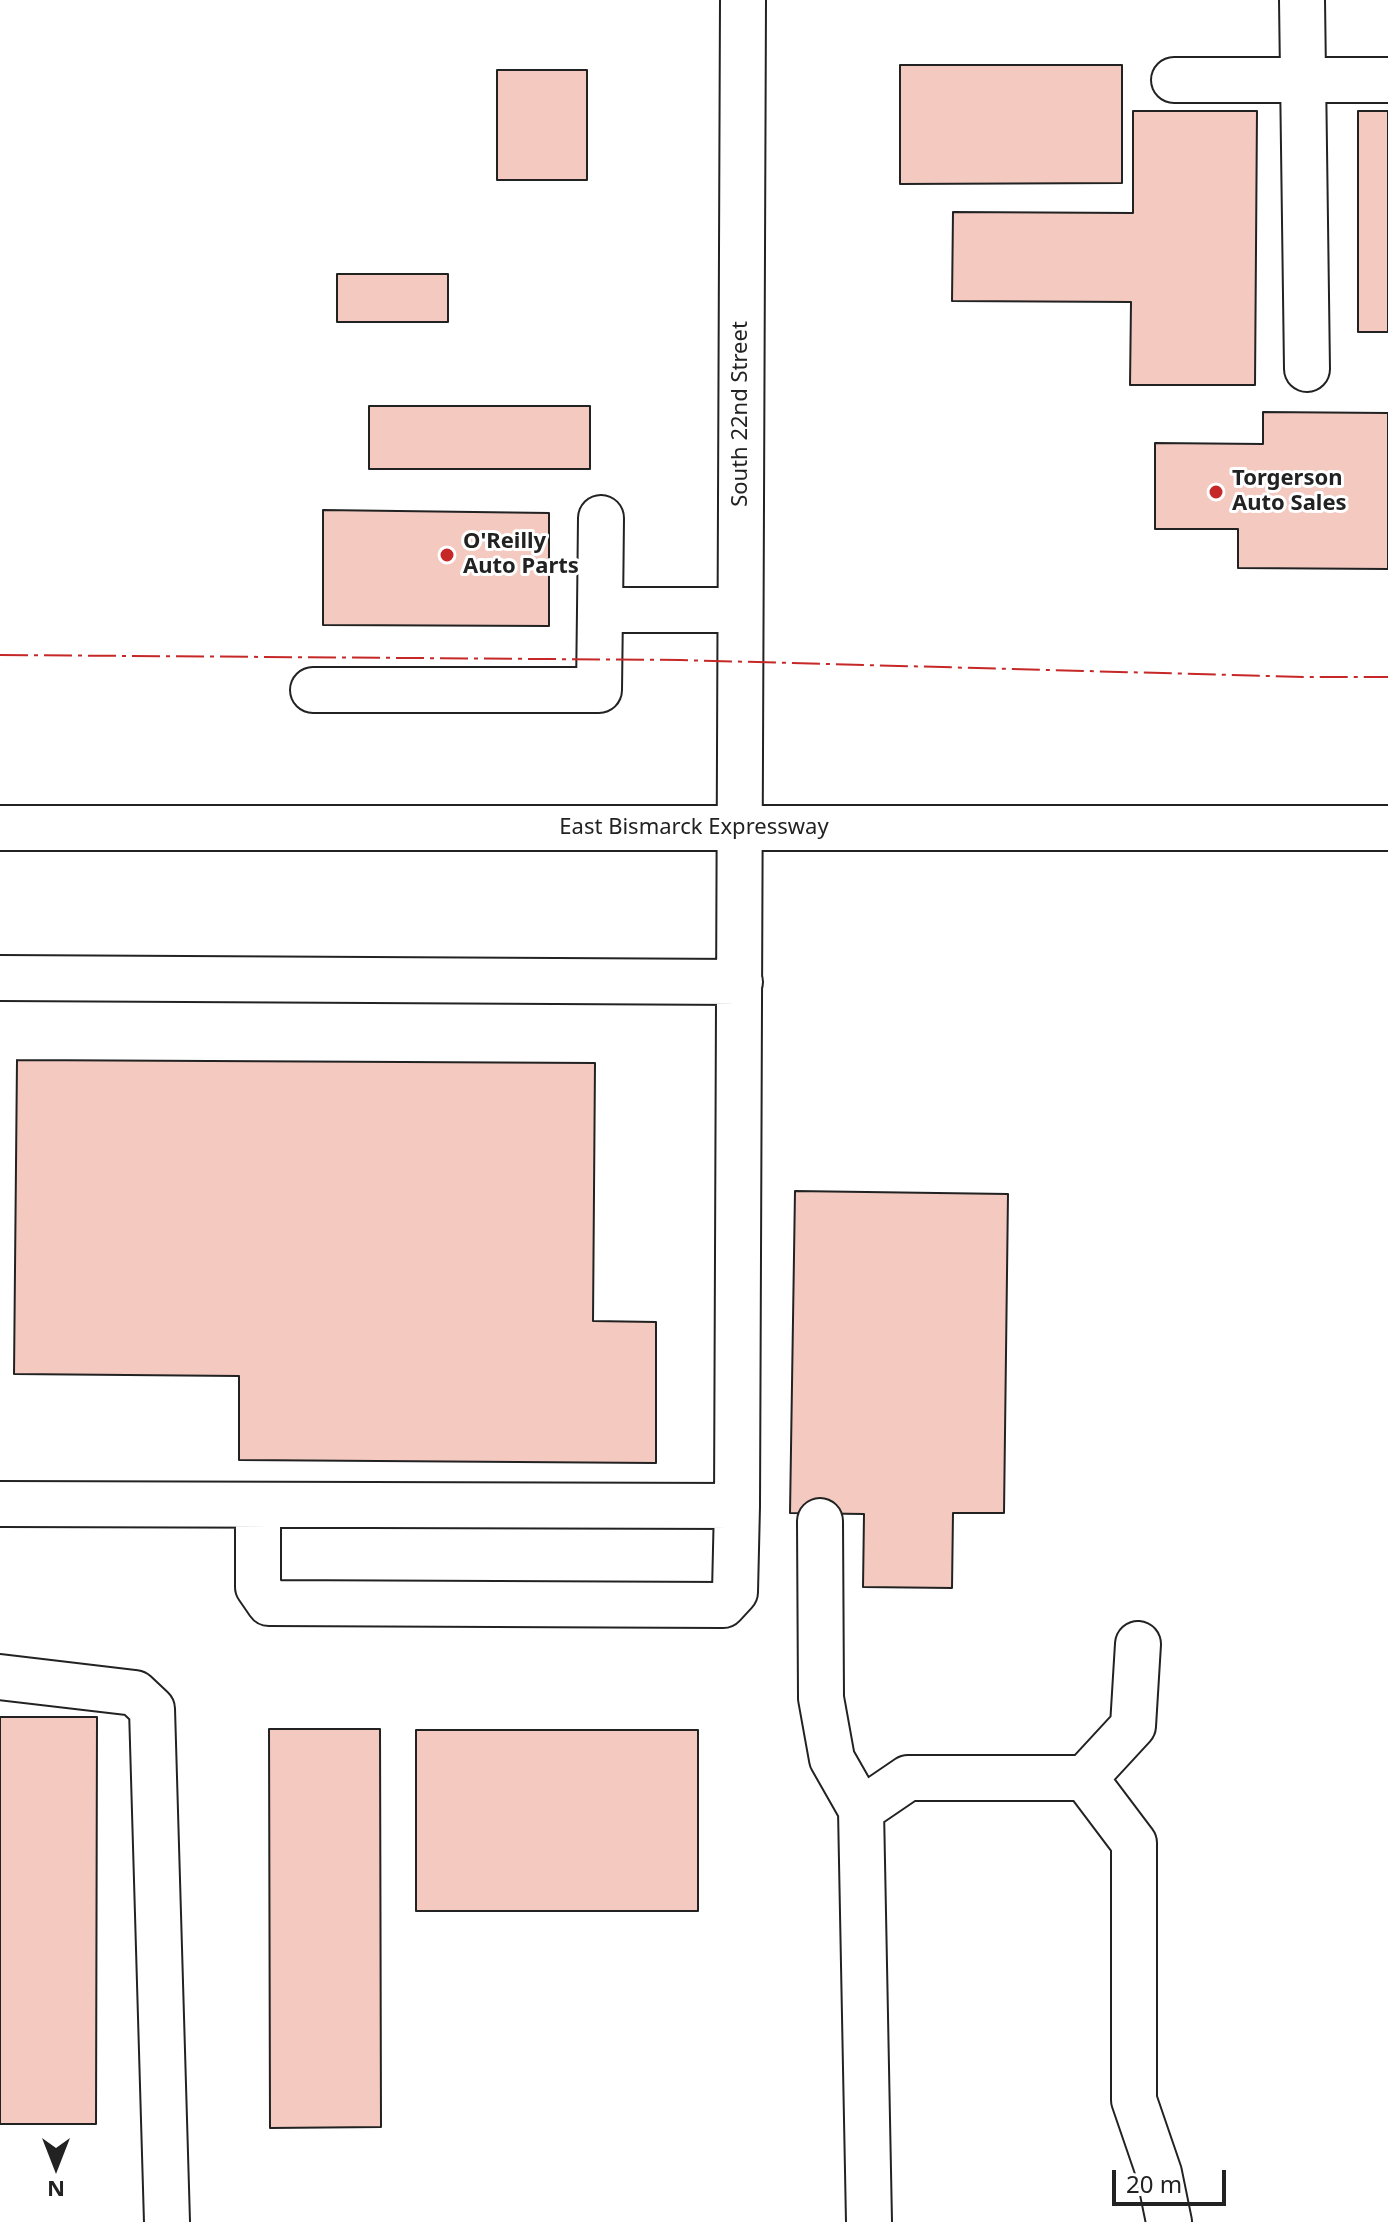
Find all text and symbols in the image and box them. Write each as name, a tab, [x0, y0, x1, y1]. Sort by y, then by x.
street label: South 22nd Street	[728, 321, 754, 507]
place label: Torgerson Auto Sales	[1232, 466, 1347, 518]
marker: Torgerson Auto Sales	[1207, 483, 1225, 501]
place label: O'Reilly Auto Parts	[463, 529, 579, 580]
marker: O'Reilly Auto Parts	[438, 546, 456, 564]
street label: East Bismarck Expressway	[559, 815, 829, 841]
north arrow	[16, 2126, 96, 2206]
scale bar	[1116, 2154, 1230, 2204]
text: 20 m	[1126, 2167, 1182, 2200]
text: N	[47, 2175, 65, 2205]

